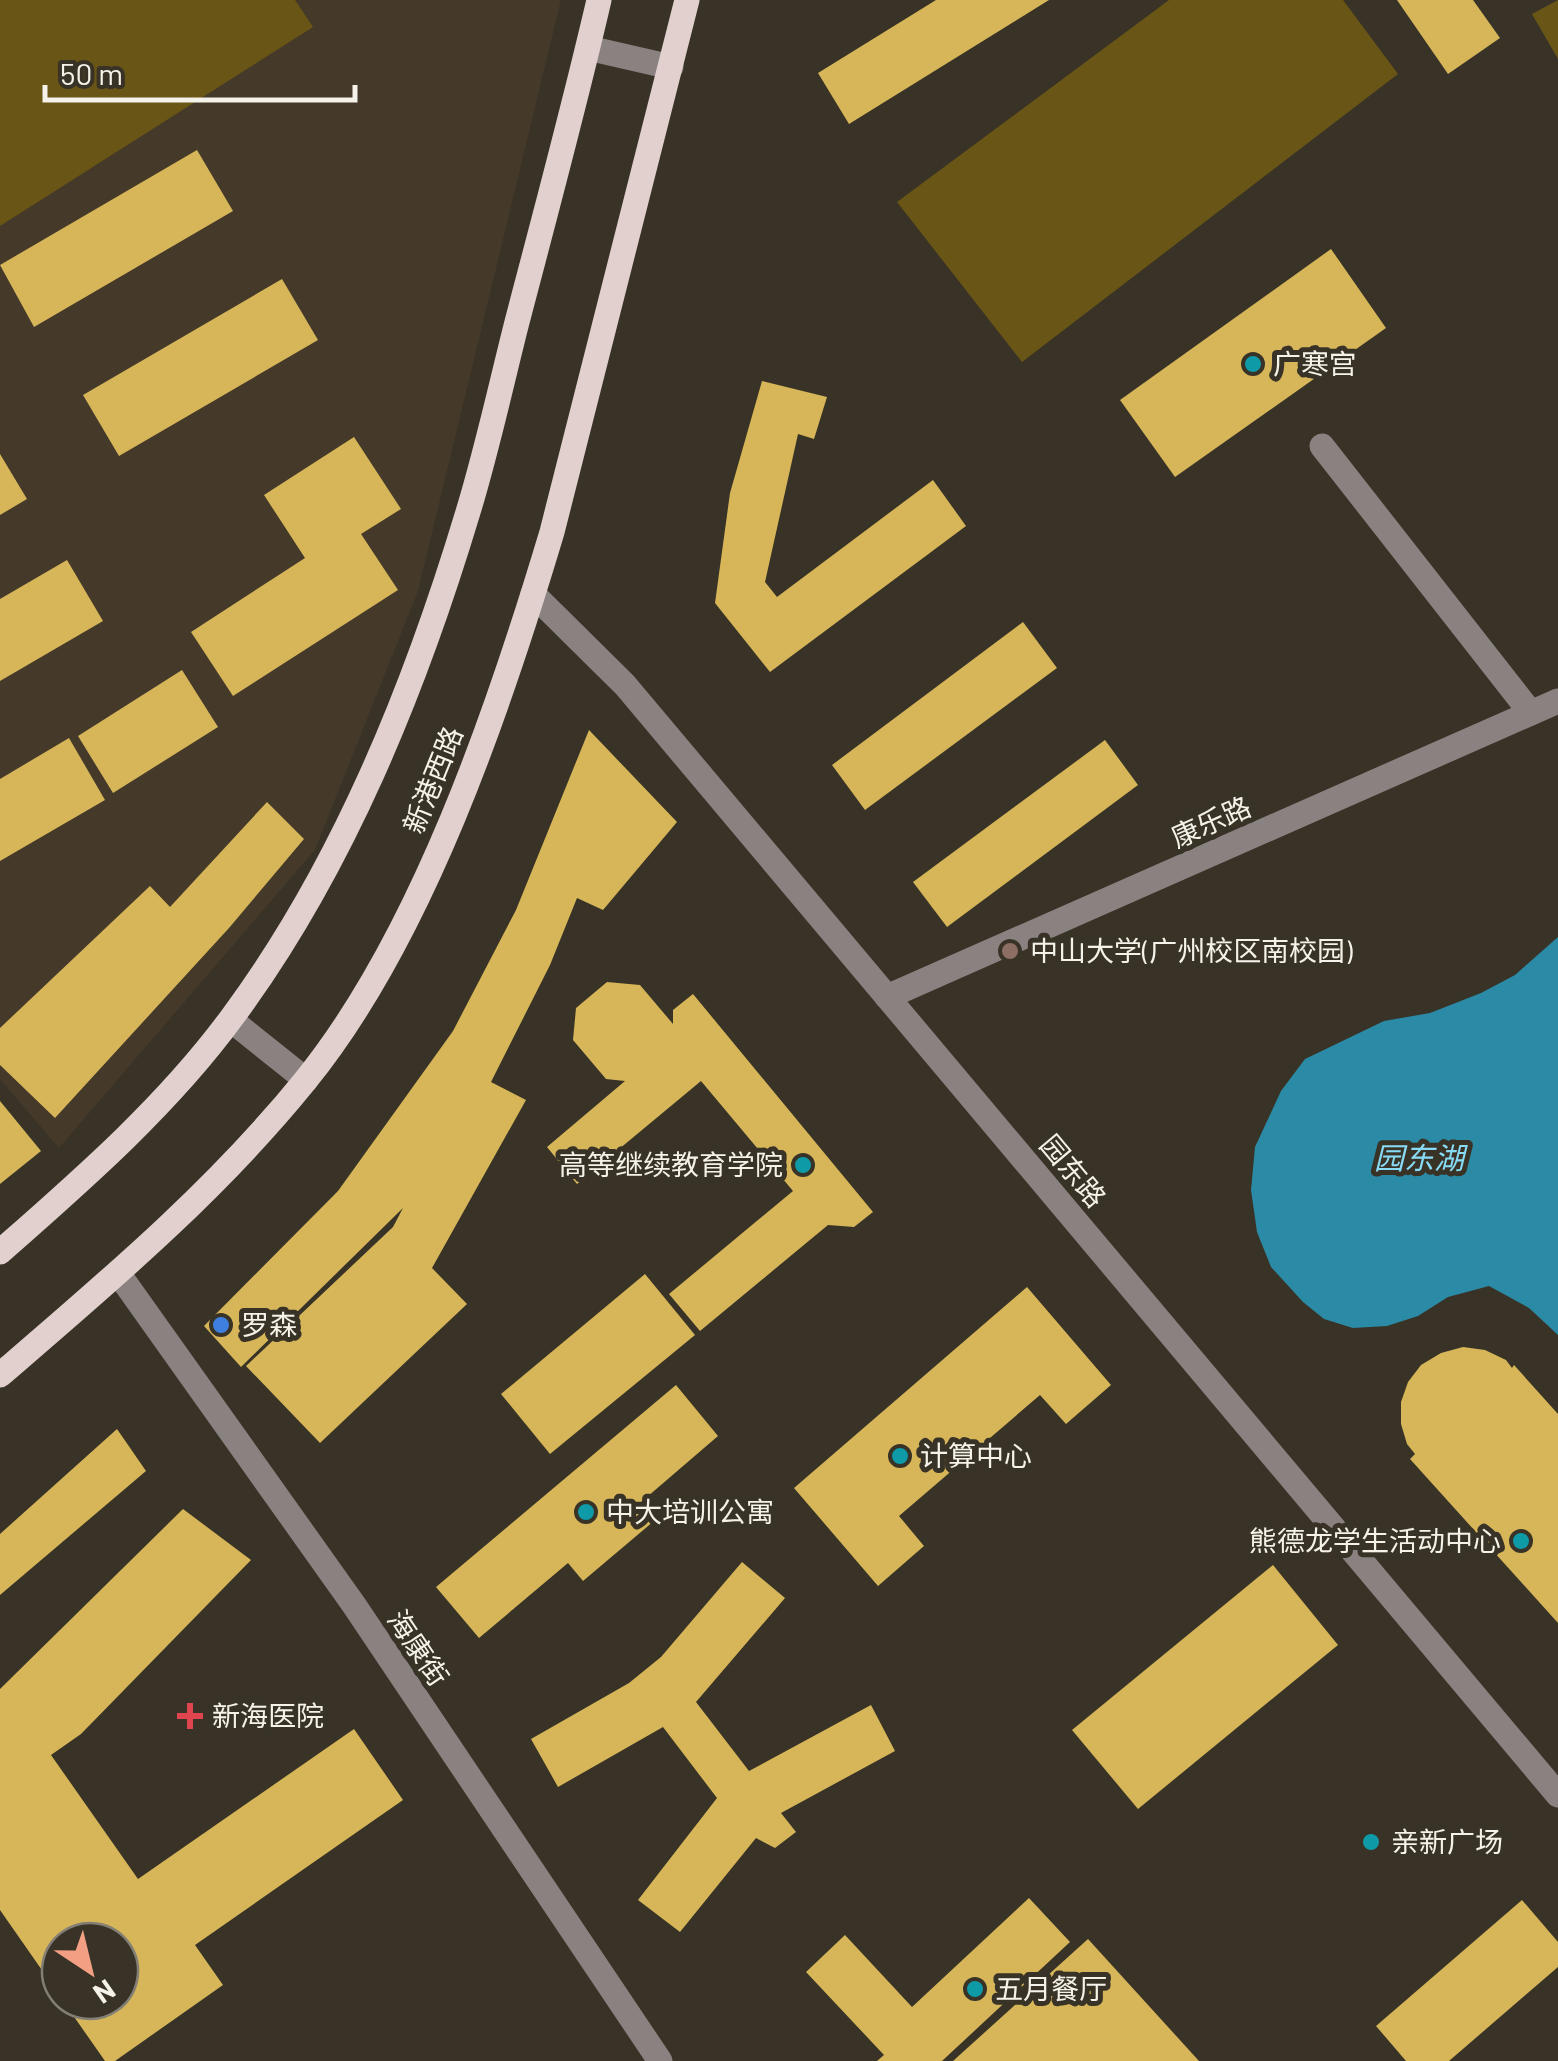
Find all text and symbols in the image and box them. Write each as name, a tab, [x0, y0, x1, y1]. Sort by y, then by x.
scale bar	[45, 40, 355, 102]
text: 50 m	[60, 55, 123, 91]
place label: 广寒宫	[1273, 346, 1357, 380]
marker: 广寒宫	[1242, 353, 1264, 375]
street label: 新港西路	[395, 721, 469, 838]
street label: 康乐路	[1165, 788, 1256, 854]
place label: 中山大学(广州校区南校园)	[1030, 933, 1353, 967]
marker: 中山大学(广州校区南校园)	[999, 940, 1021, 962]
street label: 园东路	[1034, 1127, 1114, 1213]
water label: 园东湖	[1374, 1139, 1468, 1175]
place label: 高等继续教育学院	[559, 1147, 783, 1181]
marker: 高等继续教育学院	[792, 1154, 814, 1176]
place label: 罗森	[241, 1307, 297, 1341]
marker: 罗森	[210, 1314, 232, 1336]
place label: 计算中心	[920, 1438, 1032, 1472]
marker: 计算中心	[889, 1445, 911, 1467]
place label: 中大培训公寓	[606, 1494, 774, 1528]
marker: 中大培训公寓	[575, 1501, 597, 1523]
place label: 熊德龙学生活动中心	[1249, 1523, 1501, 1557]
marker: 熊德龙学生活动中心	[1510, 1530, 1532, 1552]
street label: 海康街	[381, 1603, 456, 1692]
place label: 新海医院	[212, 1698, 324, 1732]
marker: 新海医院	[177, 1703, 203, 1729]
place label: 亲新广场	[1391, 1824, 1503, 1858]
marker: 亲新广场	[1360, 1831, 1382, 1853]
north arrow	[40, 1921, 140, 2021]
place label: 五月餐厅	[995, 1971, 1107, 2005]
text: N	[88, 1973, 122, 2012]
marker: 五月餐厅	[964, 1978, 986, 2000]

